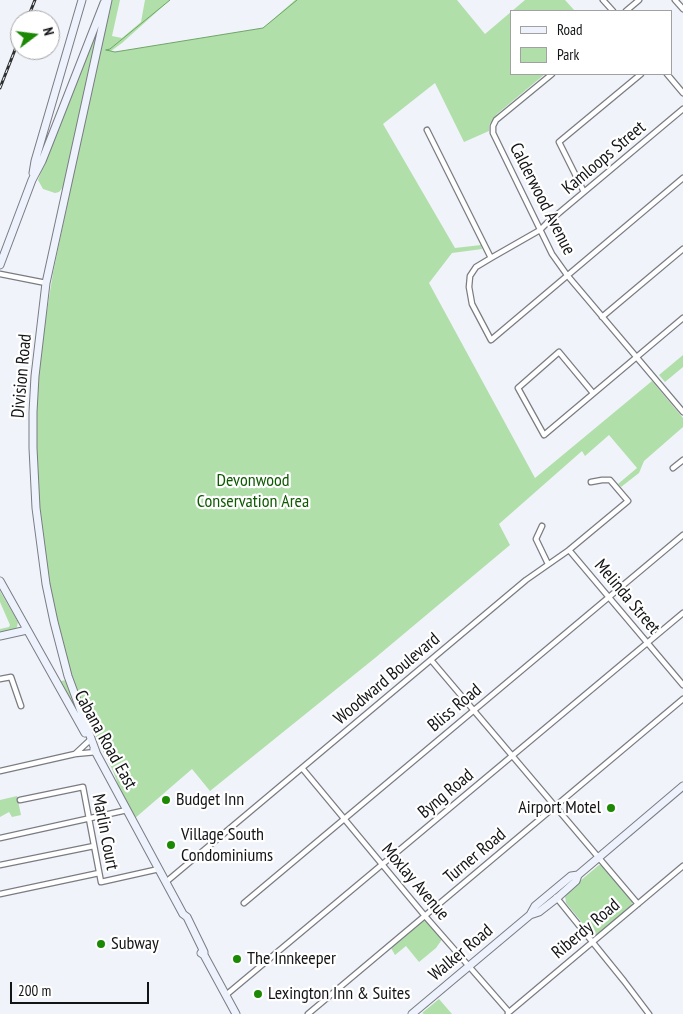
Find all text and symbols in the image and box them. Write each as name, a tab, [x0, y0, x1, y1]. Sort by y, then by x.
north arrow	[10, 10, 60, 60]
legend	[510, 10, 673, 75]
text: Road	[557, 20, 583, 39]
text: N	[39, 25, 58, 37]
text: Park	[557, 45, 579, 64]
street label: Kamloops Street	[558, 117, 650, 199]
street label: Calderwood Avenue	[505, 139, 579, 259]
street label: Division Road	[8, 333, 36, 419]
park label: Devonwood Conservation Area	[197, 470, 309, 512]
street label: Melinda Street	[589, 555, 665, 639]
street label: Woodward Boulevard	[330, 628, 444, 730]
street label: Bliss Road	[424, 679, 486, 737]
street label: Cabana Road East	[69, 687, 141, 793]
street label: Byng Road	[414, 765, 478, 823]
place label: Budget Inn	[176, 789, 244, 811]
street label: Marlin Court	[87, 792, 123, 872]
marker: Budget Inn	[160, 794, 172, 806]
place label: Airport Motel	[518, 797, 601, 819]
marker: Airport Motel	[605, 802, 617, 814]
place label: Village South Condominiums	[181, 824, 273, 866]
street label: Turner Road	[440, 824, 510, 888]
marker: Village South Condominiums	[165, 839, 177, 851]
street label: Moxlay Avenue	[377, 839, 453, 925]
street label: Riberdy Road	[548, 894, 624, 964]
street label: Walker Road	[425, 920, 497, 986]
place label: Subway	[111, 933, 159, 955]
marker: Subway	[95, 938, 107, 950]
place label: The Innkeeper	[247, 948, 336, 970]
marker: The Innkeeper	[231, 953, 243, 965]
scale bar	[12, 972, 151, 1004]
text: 200 m	[18, 981, 51, 1000]
place label: Lexington Inn & Suites	[268, 983, 410, 1005]
marker: Lexington Inn & Suites	[252, 988, 264, 1000]

